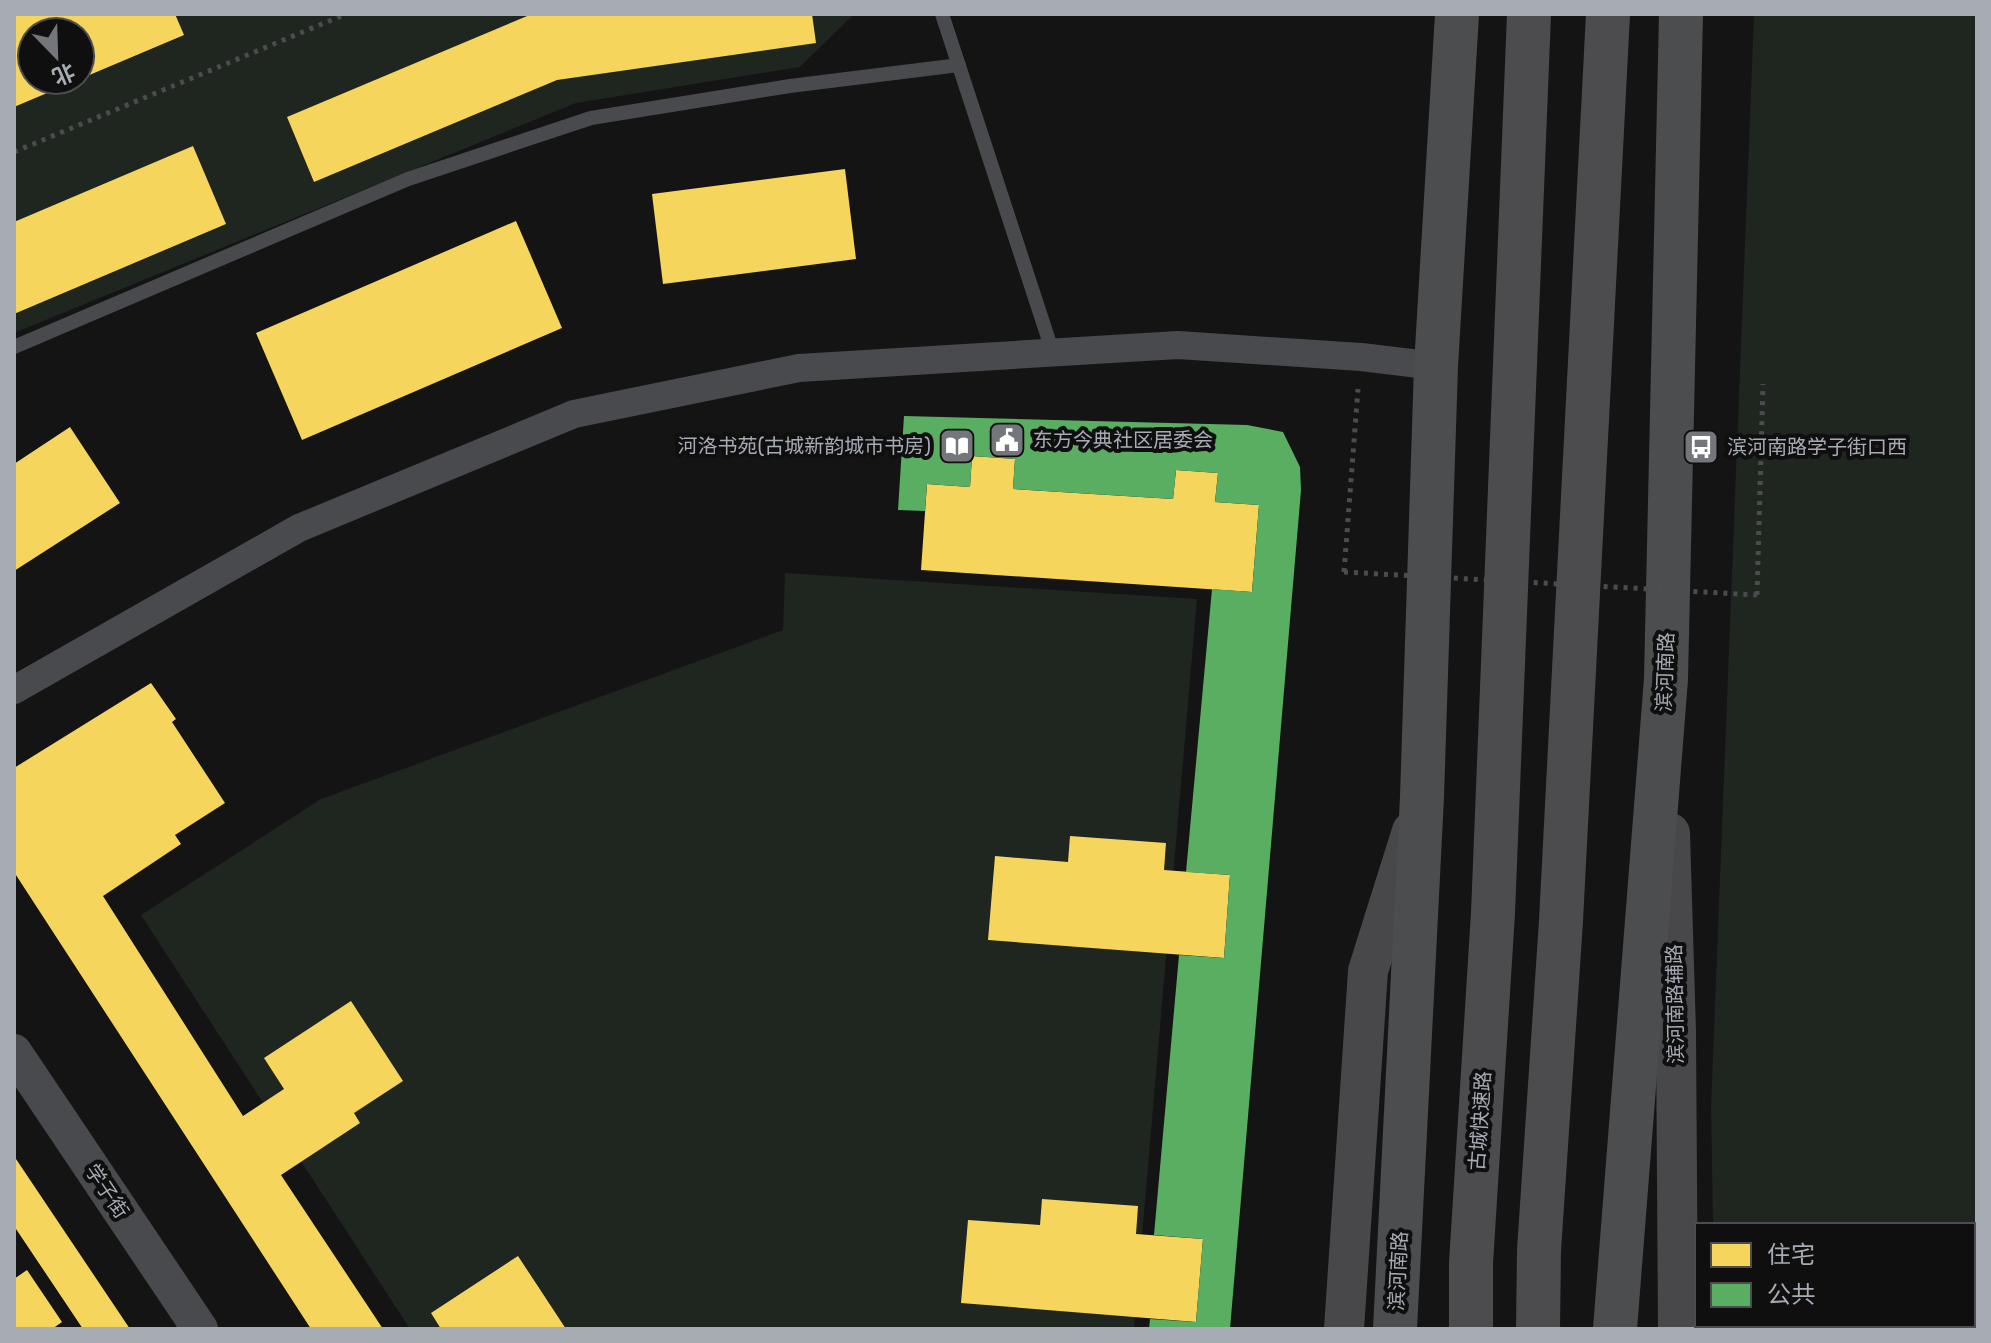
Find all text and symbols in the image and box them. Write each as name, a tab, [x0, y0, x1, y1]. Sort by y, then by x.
north arrow	[16, 16, 96, 96]
text: 北	[48, 57, 79, 91]
public building icon: 东方今典社区居委会	[988, 421, 1026, 459]
library icon: 河洛书苑(古城新韵城市书房)	[938, 427, 976, 465]
place label: 东方今典社区居委会	[1033, 428, 1213, 452]
bus stop icon: 滨河南路学子街口西	[1682, 428, 1720, 466]
place label: 河洛书苑(古城新韵城市书房)	[677, 434, 931, 458]
place label: 滨河南路学子街口西	[1727, 435, 1907, 459]
street label: 滨河南路	[1652, 632, 1678, 712]
street label: 滨河南路辅路	[1662, 944, 1688, 1064]
street label: 古城快速路	[1465, 1070, 1495, 1172]
street label: 学子街	[80, 1159, 134, 1223]
legend	[1695, 1223, 1975, 1327]
street label: 滨河南路	[1384, 1230, 1412, 1312]
text: 住宅	[1767, 1241, 1815, 1269]
text: 公共	[1767, 1281, 1815, 1309]

